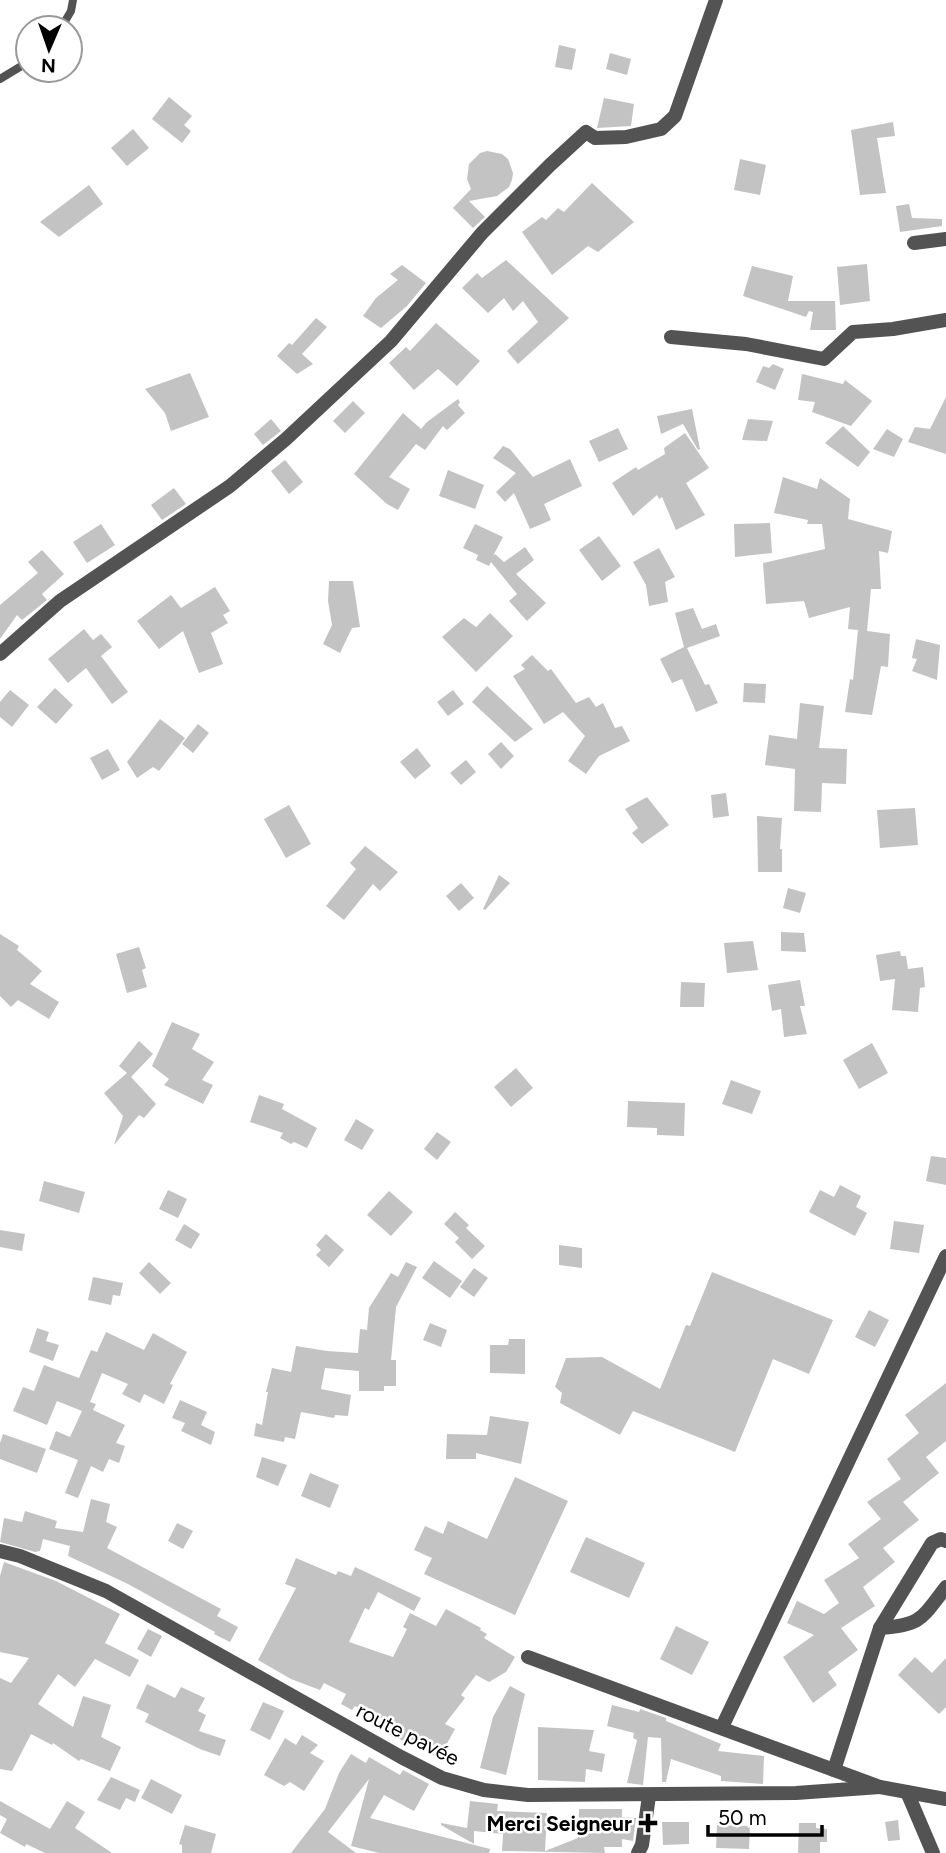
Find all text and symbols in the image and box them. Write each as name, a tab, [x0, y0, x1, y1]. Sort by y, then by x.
north arrow	[14, 14, 84, 84]
text: N	[41, 54, 56, 77]
street label: route pavée	[352, 1697, 464, 1771]
scale bar	[708, 1794, 822, 1838]
text: 50 m	[718, 1805, 767, 1830]
place label: Merci Seigneur	[486, 1811, 632, 1836]
marker: Merci Seigneur	[638, 1813, 658, 1833]

